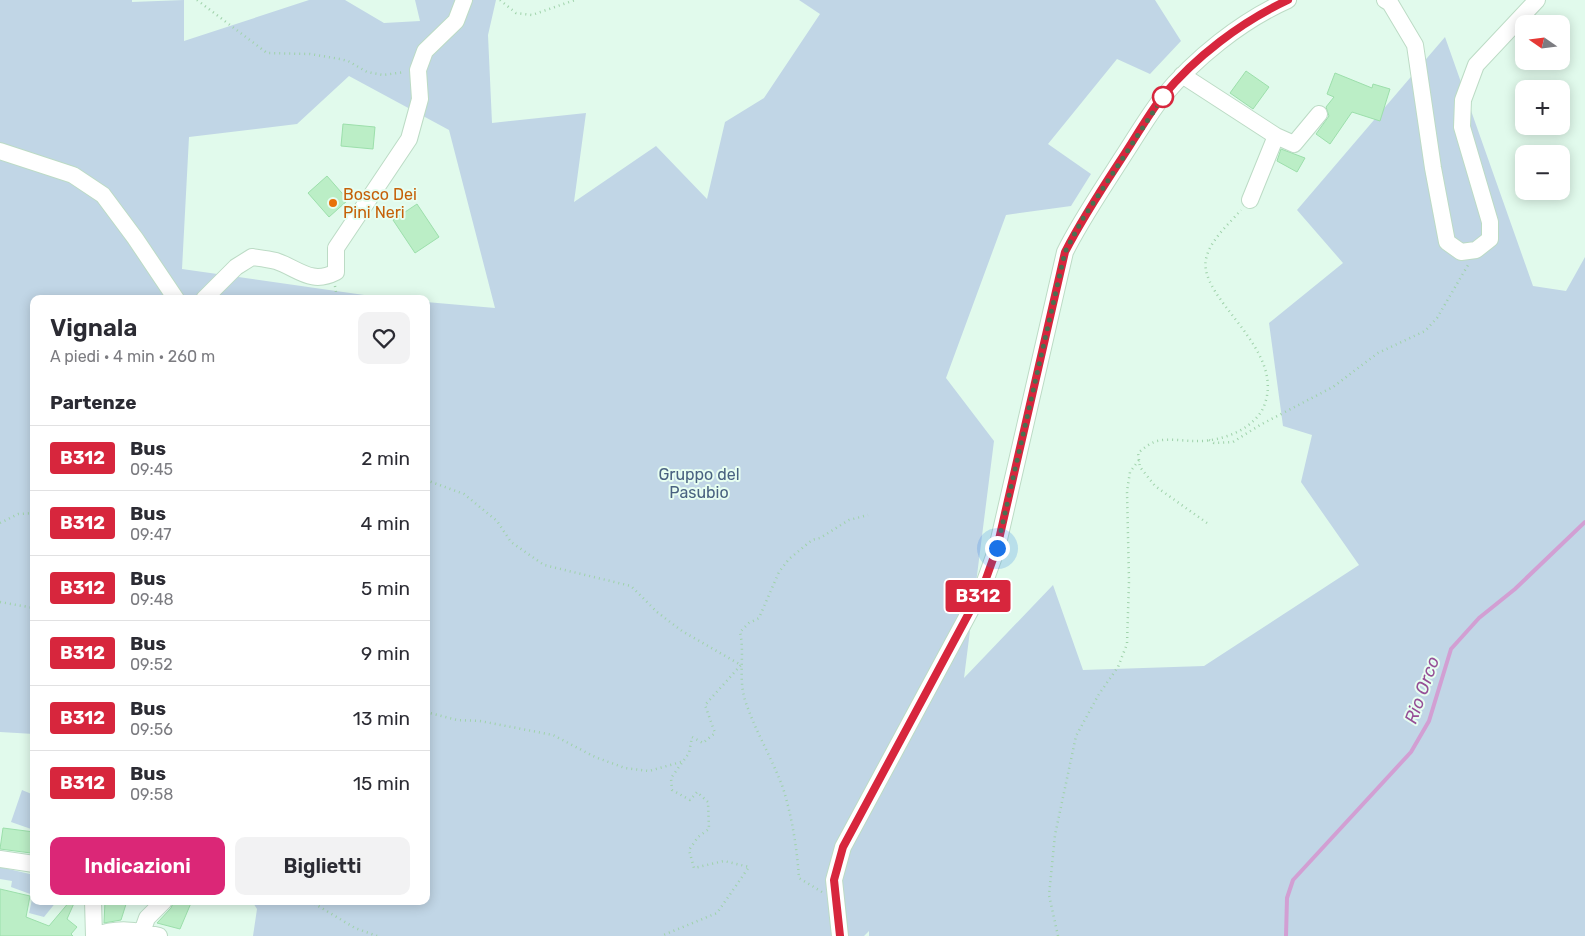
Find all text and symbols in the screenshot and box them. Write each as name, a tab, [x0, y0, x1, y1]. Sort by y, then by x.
north arrow	[1515, 15, 1570, 70]
map controls	[1515, 15, 1570, 200]
button: +	[1515, 80, 1570, 135]
unlabelled marker	[1152, 86, 1174, 108]
button: −	[1515, 145, 1570, 200]
place label: Bosco Dei Pini Neri	[343, 185, 417, 222]
marker: Bosco Dei Pini Neri	[327, 197, 339, 209]
button: heart	[358, 312, 410, 364]
text: Vignala	[50, 314, 137, 342]
text: A piedi · 4 min · 260 m	[50, 347, 215, 366]
text: Partenze	[50, 391, 137, 414]
text: Bus	[130, 437, 166, 460]
text: B312	[60, 447, 105, 469]
text: 2 min	[361, 447, 410, 470]
text: 09:45	[130, 460, 173, 479]
park label: Gruppo del Pasubio	[658, 465, 740, 502]
text: Bus	[130, 502, 166, 525]
text: B312	[60, 512, 105, 534]
text: 4 min	[361, 512, 410, 535]
text: 09:47	[130, 525, 172, 544]
your location	[985, 536, 1010, 561]
text: Bus	[130, 567, 166, 590]
text: B312	[60, 577, 105, 599]
text: 5 min	[361, 577, 410, 600]
line badge: B312	[943, 580, 1013, 612]
text: B312	[956, 585, 1000, 607]
text: 09:48	[130, 590, 174, 609]
text: Bus	[130, 632, 166, 655]
text: B312	[60, 642, 105, 664]
text: 9 min	[361, 642, 410, 665]
water label: Rio Orco	[1400, 653, 1444, 727]
text: 09:52	[130, 655, 173, 674]
text: Bus	[130, 697, 166, 720]
text: B312	[60, 707, 105, 729]
text: 13 min	[353, 707, 410, 730]
text: 09:56	[130, 720, 173, 739]
text: Bus	[130, 762, 166, 785]
text: B312	[60, 772, 105, 794]
text: 15 min	[353, 772, 410, 795]
text: 09:58	[130, 785, 173, 804]
button: Indicazioni	[50, 837, 225, 895]
button: Biglietti	[235, 837, 410, 895]

